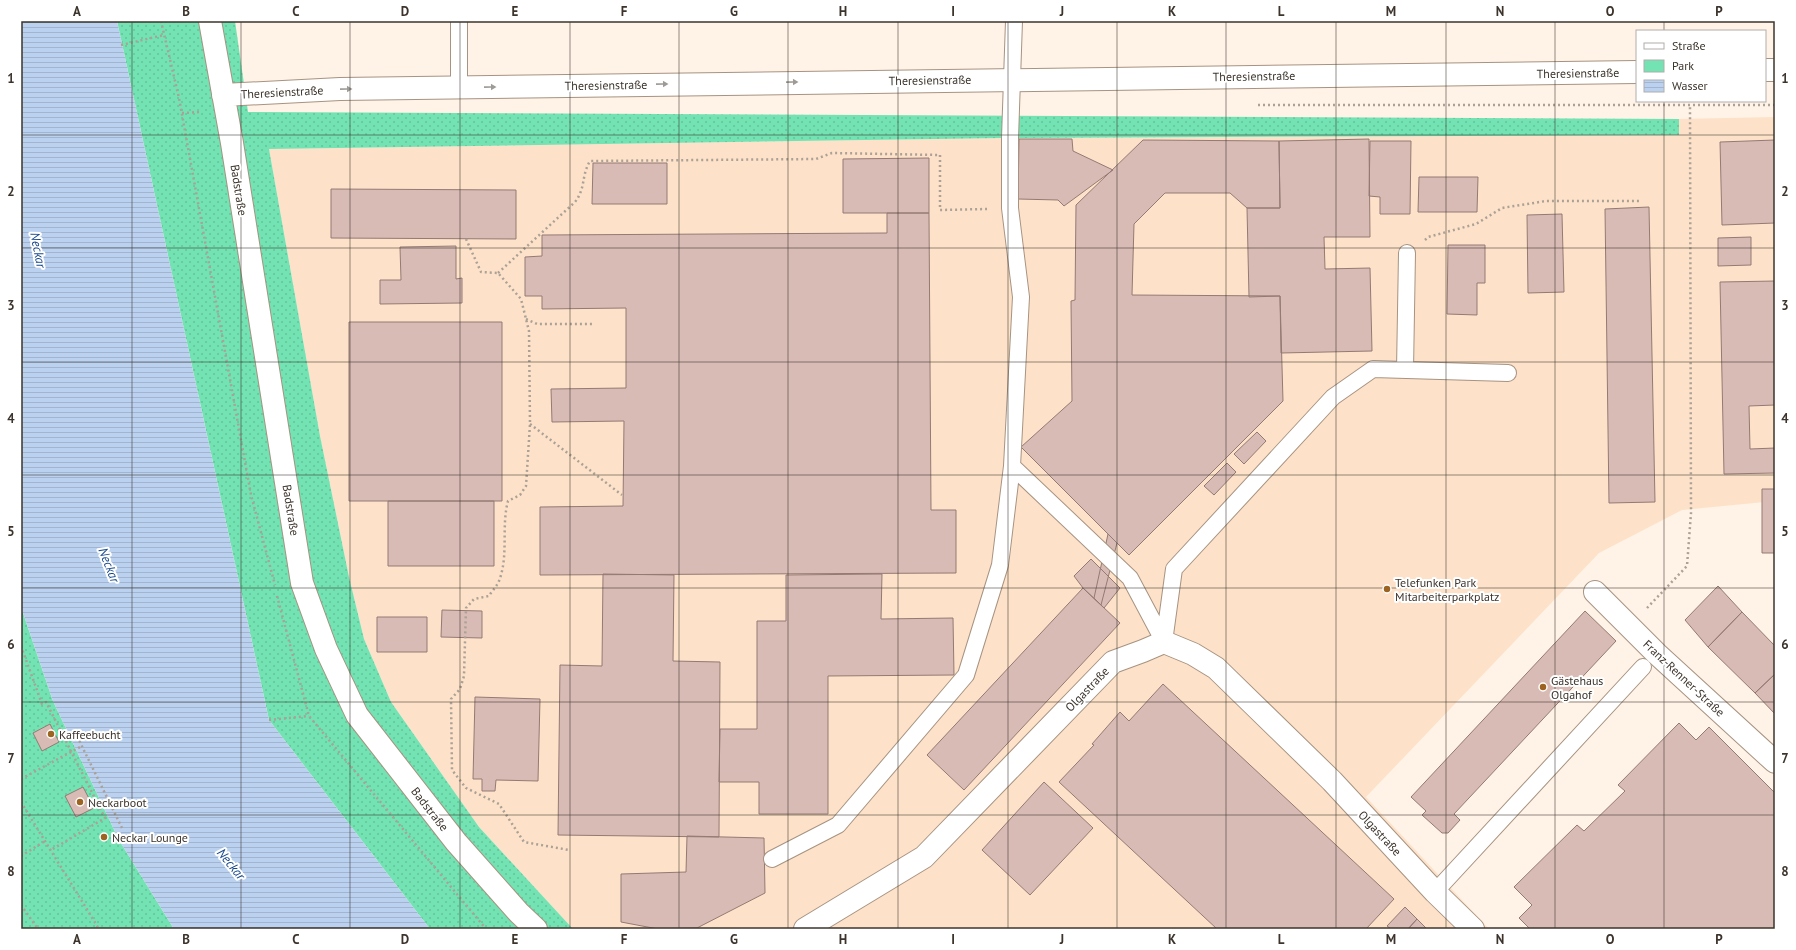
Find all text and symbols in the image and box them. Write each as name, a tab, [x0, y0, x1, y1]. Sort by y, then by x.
text: A	[73, 3, 81, 20]
text: B	[182, 3, 190, 20]
text: C	[292, 3, 300, 20]
text: D	[401, 3, 409, 20]
text: E	[512, 3, 519, 20]
text: F	[621, 3, 628, 20]
text: G	[730, 3, 738, 20]
text: H	[839, 3, 847, 20]
text: I	[951, 3, 955, 20]
text: J	[1059, 3, 1064, 20]
text: K	[1168, 3, 1176, 20]
text: L	[1278, 3, 1285, 20]
text: M	[1386, 3, 1396, 20]
text: N	[1496, 3, 1504, 20]
text: O	[1606, 3, 1615, 20]
text: P	[1715, 3, 1723, 20]
legend	[1636, 30, 1766, 102]
text: Straße	[1672, 38, 1706, 53]
text: Park	[1672, 58, 1694, 73]
street label: Theresienstraße	[1536, 65, 1620, 81]
street label: Theresienstraße	[1212, 68, 1296, 84]
text: 1	[7, 70, 15, 87]
text: 1	[1781, 70, 1789, 87]
street label: Theresienstraße	[888, 72, 972, 88]
street label: Theresienstraße	[564, 77, 648, 93]
text: Wasser	[1672, 78, 1708, 93]
one-way arrow	[786, 79, 799, 85]
one-way arrow	[656, 81, 669, 87]
street label: Theresienstraße	[240, 82, 324, 102]
one-way arrow	[484, 84, 497, 90]
one-way arrow	[340, 86, 353, 92]
street label: Badstraße	[228, 163, 250, 217]
text: 2	[7, 183, 15, 200]
text: 2	[1781, 183, 1789, 200]
water label: Neckar	[26, 231, 50, 270]
text: 3	[7, 297, 15, 314]
text: 3	[1781, 297, 1789, 314]
text: 4	[7, 410, 15, 427]
text: 4	[1781, 410, 1789, 427]
street label: Badstraße	[280, 483, 302, 537]
text: 5	[7, 523, 15, 540]
text: 5	[1781, 523, 1789, 540]
water label: Neckar	[95, 545, 124, 586]
place label: Telefunken Park Mitarbeiterparkplatz	[1395, 575, 1499, 604]
marker: Telefunken Park Mitarbeiterparkplatz	[1382, 584, 1392, 594]
text: 6	[7, 636, 15, 653]
street label: Franz-Renner-Straße	[1640, 636, 1728, 720]
text: 6	[1781, 636, 1789, 653]
street label: Olgastraße	[1062, 663, 1112, 715]
place label: Gästehaus Olgahof	[1551, 673, 1603, 702]
marker: Gästehaus Olgahof	[1538, 682, 1548, 692]
place label: Kaffeebucht	[59, 727, 121, 742]
marker: Kaffeebucht	[46, 729, 56, 739]
text: 7	[7, 750, 15, 767]
text: 7	[1781, 750, 1789, 767]
street label: Badstraße	[408, 784, 452, 834]
place label: Neckarboot	[88, 795, 147, 810]
marker: Neckarboot	[75, 797, 85, 807]
street label: Olgastraße	[1355, 807, 1405, 859]
place label: Neckar Lounge	[112, 830, 188, 845]
marker: Neckar Lounge	[99, 832, 109, 842]
water label: Neckar	[213, 845, 249, 884]
text: 8	[7, 863, 15, 880]
text: 8	[1781, 863, 1789, 880]
text: A	[73, 931, 81, 948]
text: B	[182, 931, 190, 948]
text: C	[292, 931, 300, 948]
text: D	[401, 931, 409, 948]
text: E	[512, 931, 519, 948]
text: F	[621, 931, 628, 948]
text: G	[730, 931, 738, 948]
text: H	[839, 931, 847, 948]
text: I	[951, 931, 955, 948]
text: J	[1059, 931, 1064, 948]
text: K	[1168, 931, 1176, 948]
text: L	[1278, 931, 1285, 948]
text: M	[1386, 931, 1396, 948]
text: N	[1496, 931, 1504, 948]
text: O	[1606, 931, 1615, 948]
text: P	[1715, 931, 1723, 948]

